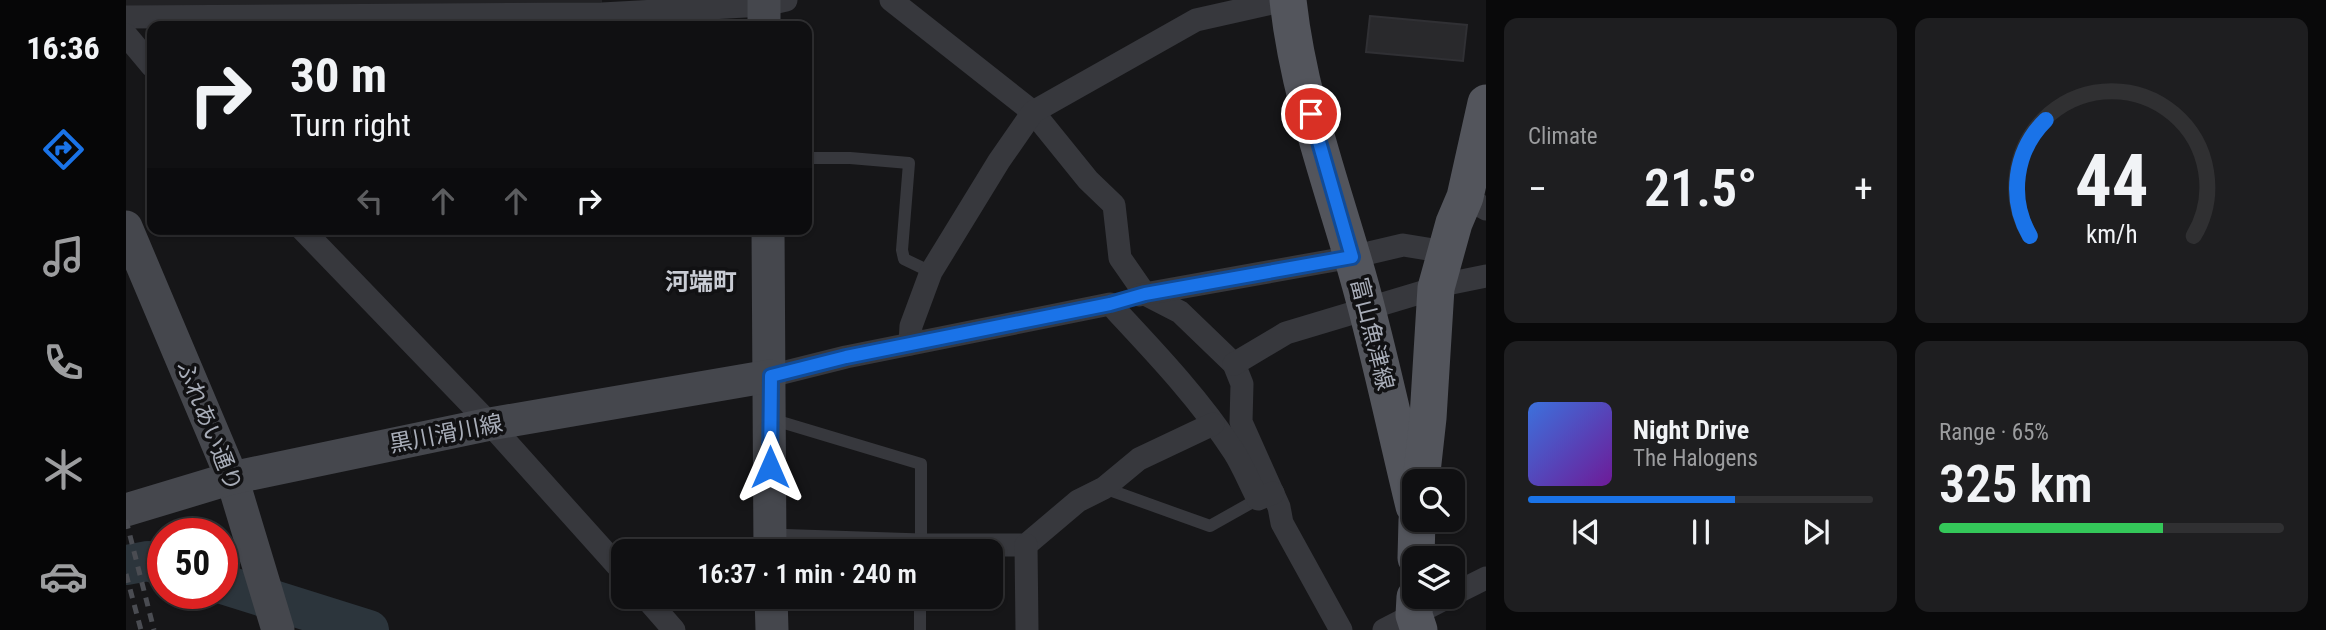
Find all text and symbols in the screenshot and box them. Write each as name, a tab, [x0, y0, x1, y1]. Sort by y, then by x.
text: 16:36	[26, 29, 100, 67]
text: 30 m	[290, 47, 387, 104]
icon: right	[175, 49, 266, 140]
pin	[1281, 84, 1341, 144]
icon: arrive	[1292, 95, 1330, 133]
text: Turn right	[290, 106, 411, 144]
text: Climate	[1528, 123, 1598, 150]
icon: directions	[39, 125, 88, 174]
text: 44	[2075, 139, 2148, 225]
text: 21.5°	[1644, 158, 1757, 219]
text: −	[1528, 167, 1547, 211]
text: +	[1854, 167, 1873, 211]
icon: left	[351, 182, 389, 220]
icon: ahead	[424, 182, 462, 220]
icon: ahead	[497, 182, 535, 220]
icon: right	[570, 182, 608, 220]
text: km/h	[2086, 220, 2137, 249]
icon: music	[39, 232, 88, 281]
district label: 河端町	[665, 268, 737, 296]
street label: 富山魚津線	[1345, 275, 1399, 393]
icon: phone	[39, 338, 88, 387]
street label: ふれあい通り	[171, 357, 247, 495]
street label: 黒川滑川線	[387, 410, 505, 458]
text: Night Drive	[1633, 415, 1749, 445]
text: Range · 65%	[1939, 419, 2049, 446]
position arrow	[733, 430, 807, 504]
icon: climate	[39, 445, 88, 494]
text: The Halogens	[1633, 445, 1758, 472]
text: 325 km	[1939, 454, 2093, 515]
map controls	[1402, 469, 1465, 609]
button: search	[1402, 469, 1465, 532]
icon: previous	[1567, 513, 1605, 551]
icon: pause	[1682, 513, 1720, 551]
icon: next	[1797, 513, 1835, 551]
speed limit sign: 50	[147, 518, 238, 609]
button: layers	[1402, 546, 1465, 609]
icon: car	[39, 552, 88, 601]
text: 16:37 · 1 min · 240 m	[697, 559, 917, 589]

